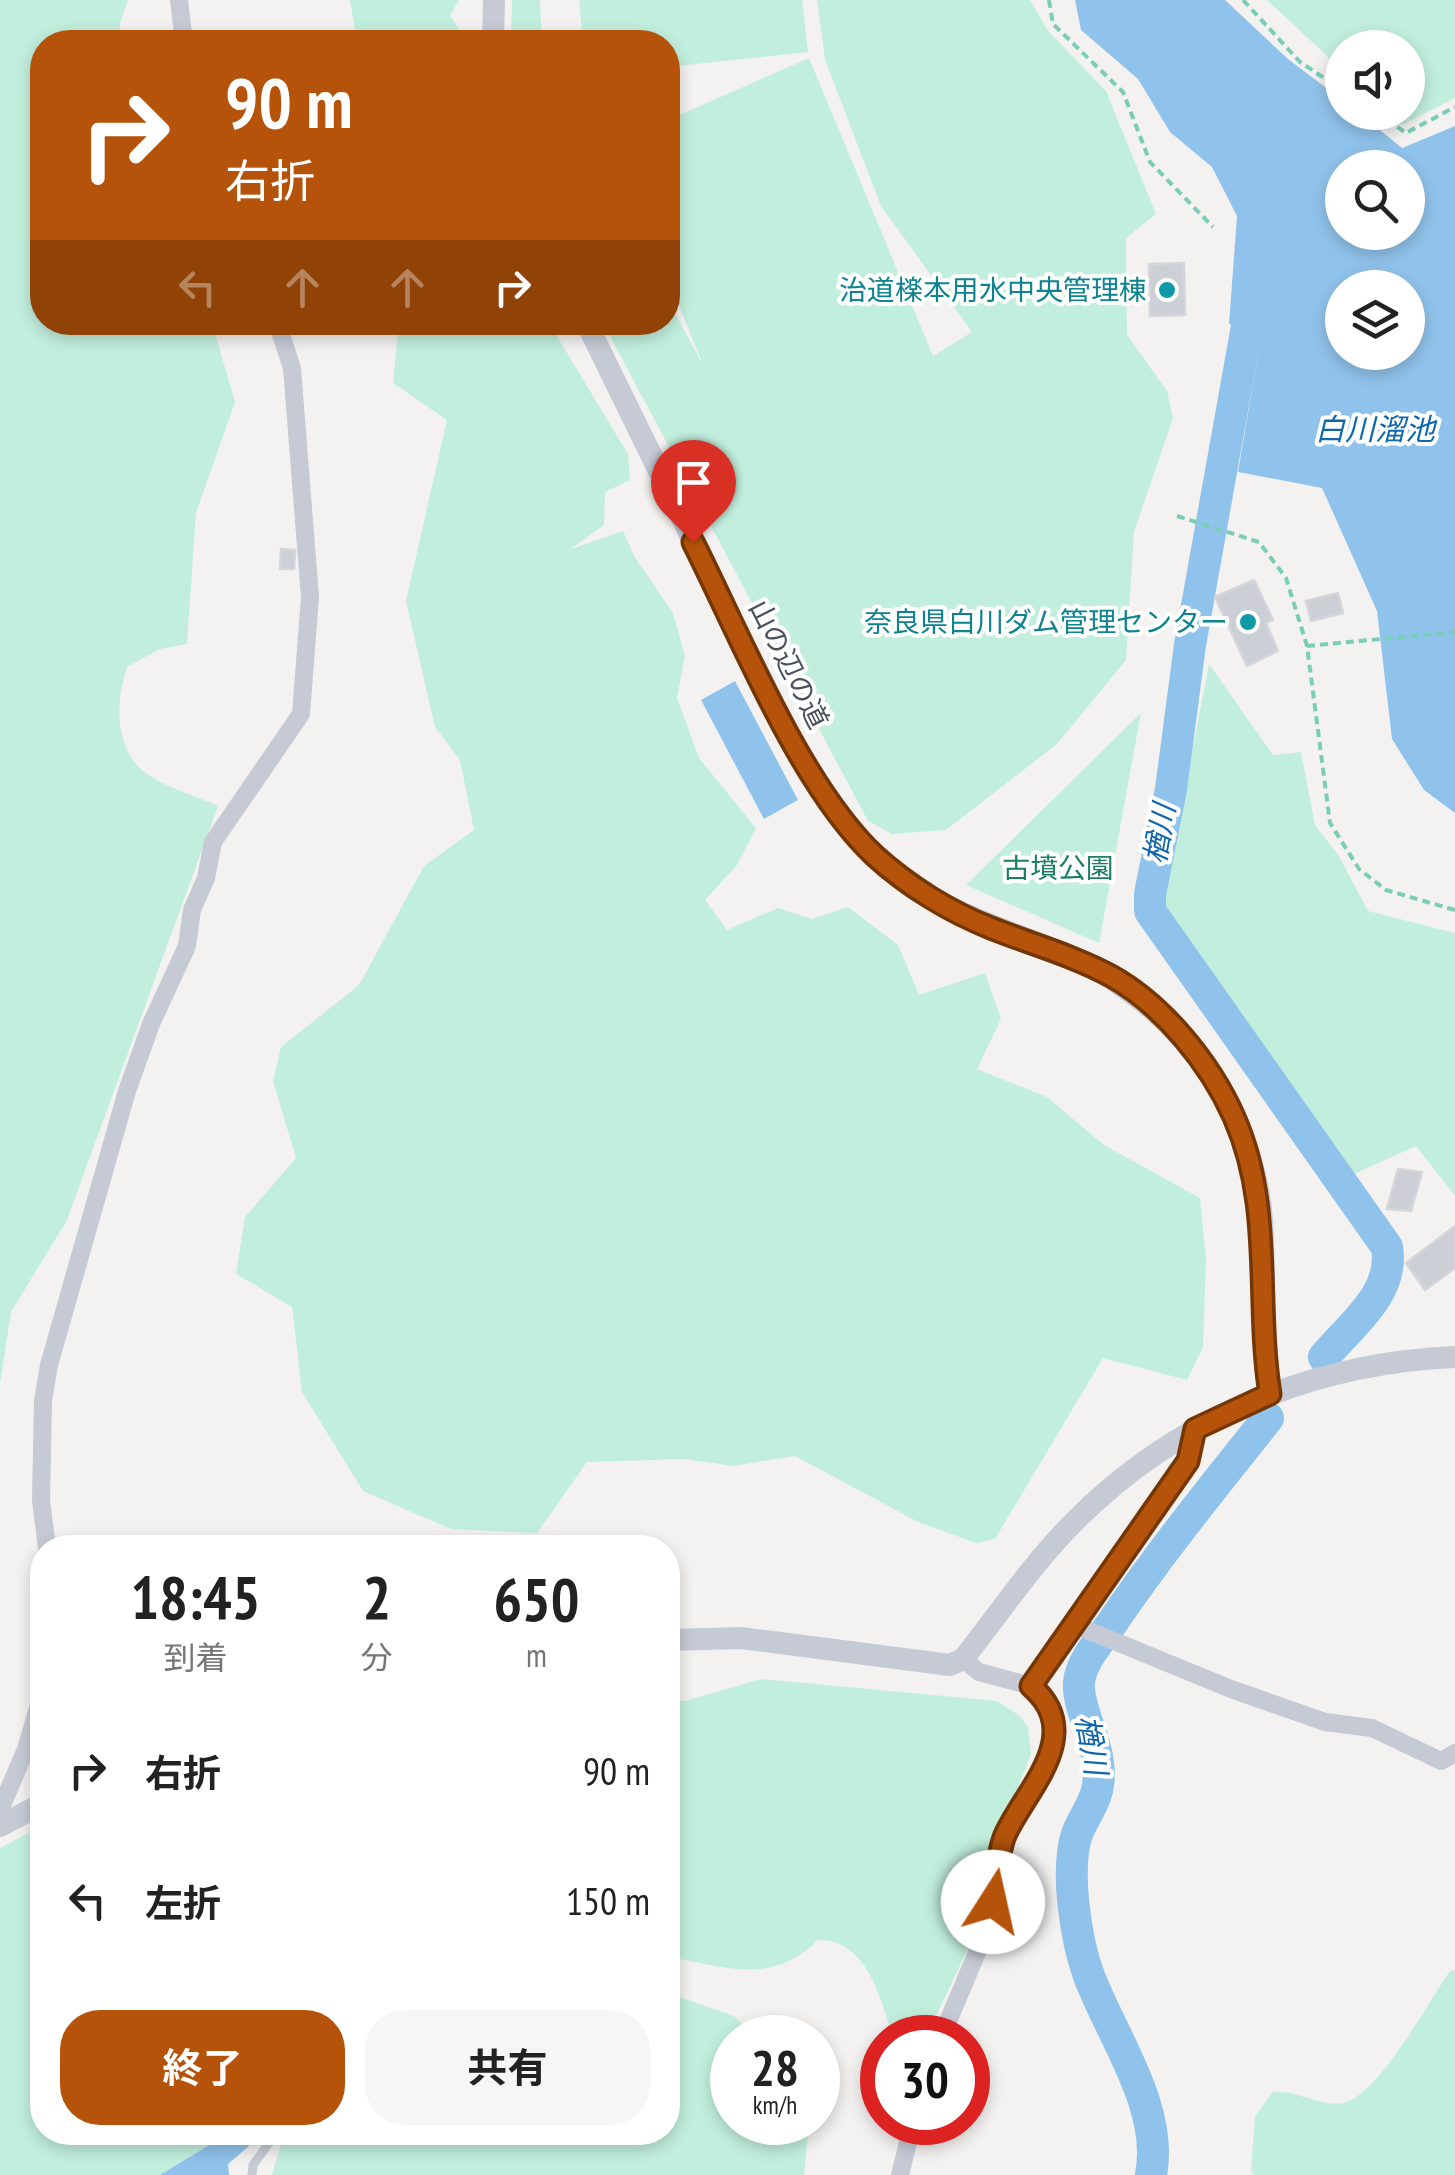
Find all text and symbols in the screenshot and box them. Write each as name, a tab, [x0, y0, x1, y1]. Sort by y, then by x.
map controls	[1325, 30, 1425, 370]
button: sound	[1325, 30, 1425, 130]
text: 90 m	[225, 57, 353, 147]
icon: right	[60, 70, 190, 200]
button: search	[1325, 150, 1425, 250]
text: 右折	[225, 151, 315, 209]
icon: left	[170, 260, 225, 315]
icon: ahead	[275, 260, 330, 315]
icon: ahead	[380, 260, 435, 315]
icon: right	[485, 260, 540, 315]
button: layers	[1325, 270, 1425, 370]
place label: 治道檪本用水中央管理棟	[839, 271, 1147, 308]
marker: 治道檪本用水中央管理棟	[1156, 279, 1178, 301]
water label: 白川溜池	[1315, 409, 1438, 448]
pin	[651, 440, 736, 543]
icon: arrive	[666, 455, 721, 510]
street label: 山の辺の道	[741, 593, 838, 735]
place label: 奈良県白川ダム管理センター	[864, 603, 1228, 640]
marker: 奈良県白川ダム管理センター	[1237, 611, 1259, 633]
water label: 楢川	[1134, 798, 1183, 867]
park label: 古墳公園	[1002, 849, 1114, 886]
text: 18:45	[131, 1558, 260, 1636]
text: 2	[363, 1558, 391, 1636]
text: 650	[493, 1560, 579, 1638]
text: m	[526, 1634, 547, 1676]
text: 到着	[163, 1636, 227, 1678]
text: 分	[361, 1636, 393, 1678]
water label: 楢川	[1068, 1712, 1117, 1781]
icon: right	[60, 1743, 115, 1798]
text: 90 m	[583, 1746, 650, 1795]
text: 右折	[145, 1748, 221, 1797]
position arrow	[941, 1850, 1045, 1954]
icon: left	[60, 1873, 115, 1928]
text: 150 m	[566, 1876, 650, 1925]
text: 左折	[145, 1878, 221, 1927]
button: 終了	[60, 2010, 345, 2125]
button: 共有	[365, 2010, 650, 2125]
speed limit sign: 30	[860, 2015, 990, 2145]
text: 28	[751, 2035, 799, 2100]
text: km/h	[753, 2089, 797, 2121]

